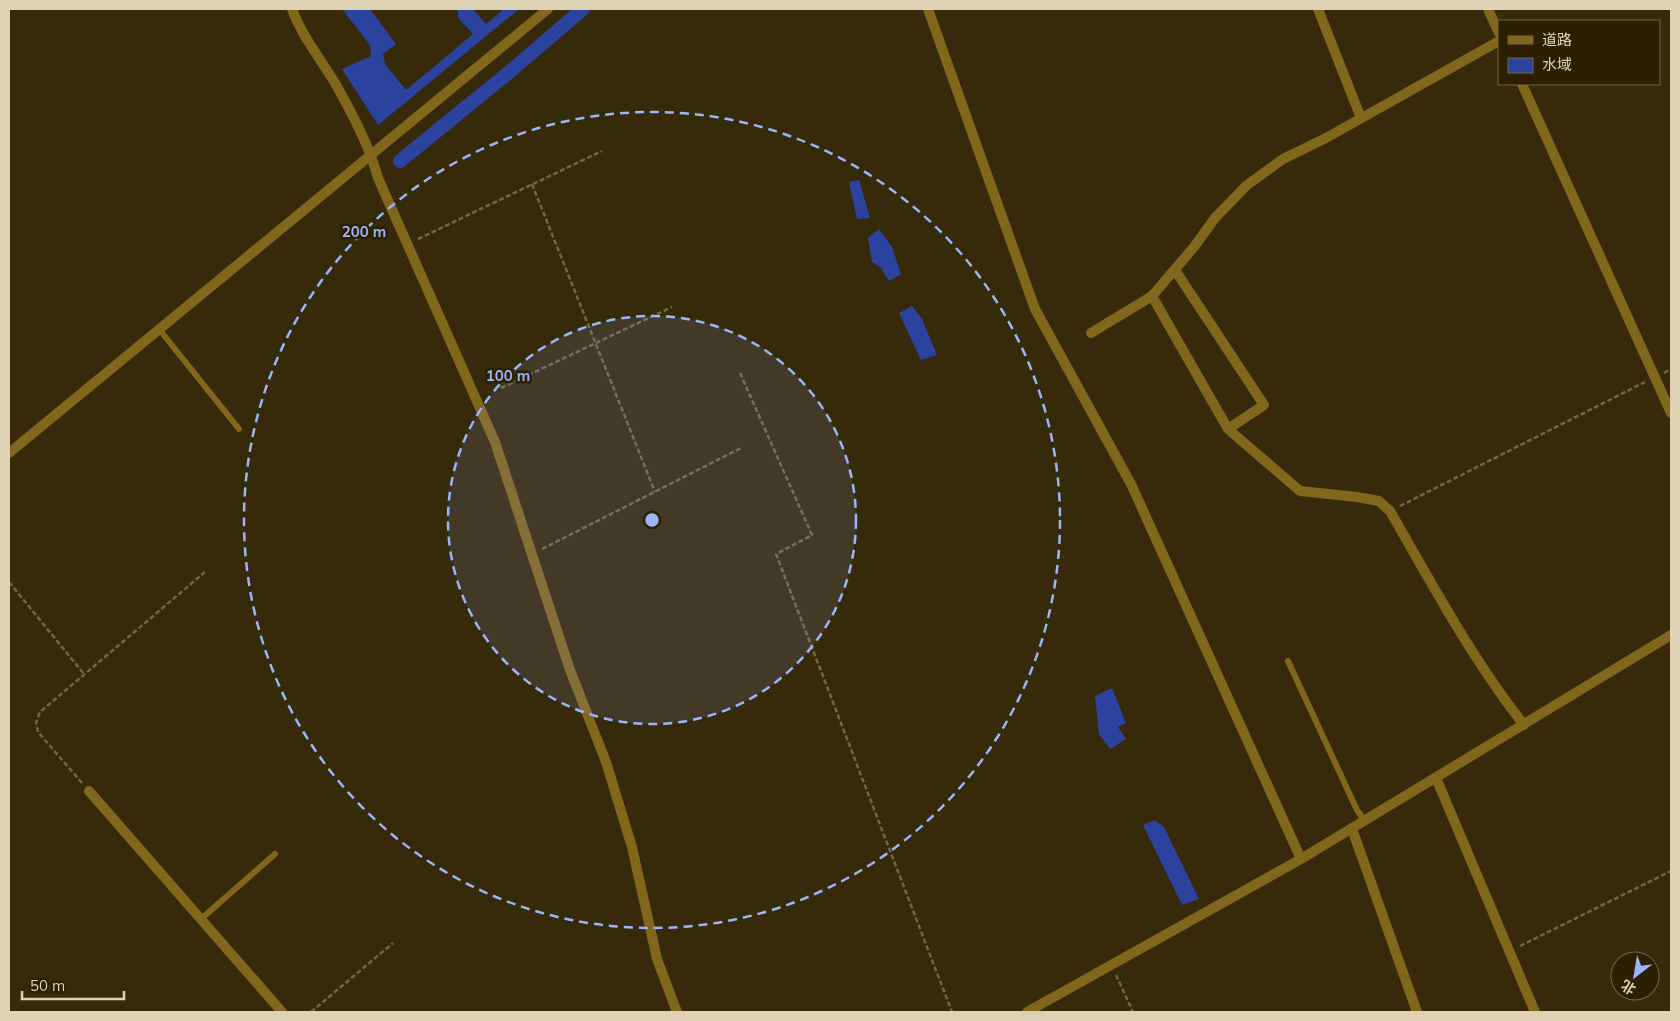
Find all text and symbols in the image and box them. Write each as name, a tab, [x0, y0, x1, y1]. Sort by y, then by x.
legend	[1498, 20, 1660, 85]
text: 道路	[1542, 30, 1572, 49]
text: 水域	[1542, 55, 1572, 74]
text: 200 m	[342, 222, 386, 241]
text: 100 m	[486, 366, 530, 385]
centre of rings	[643, 511, 661, 529]
north arrow	[1610, 951, 1660, 1001]
scale bar	[22, 968, 125, 1000]
text: 50 m	[30, 976, 65, 995]
text: 北	[1618, 976, 1639, 998]

